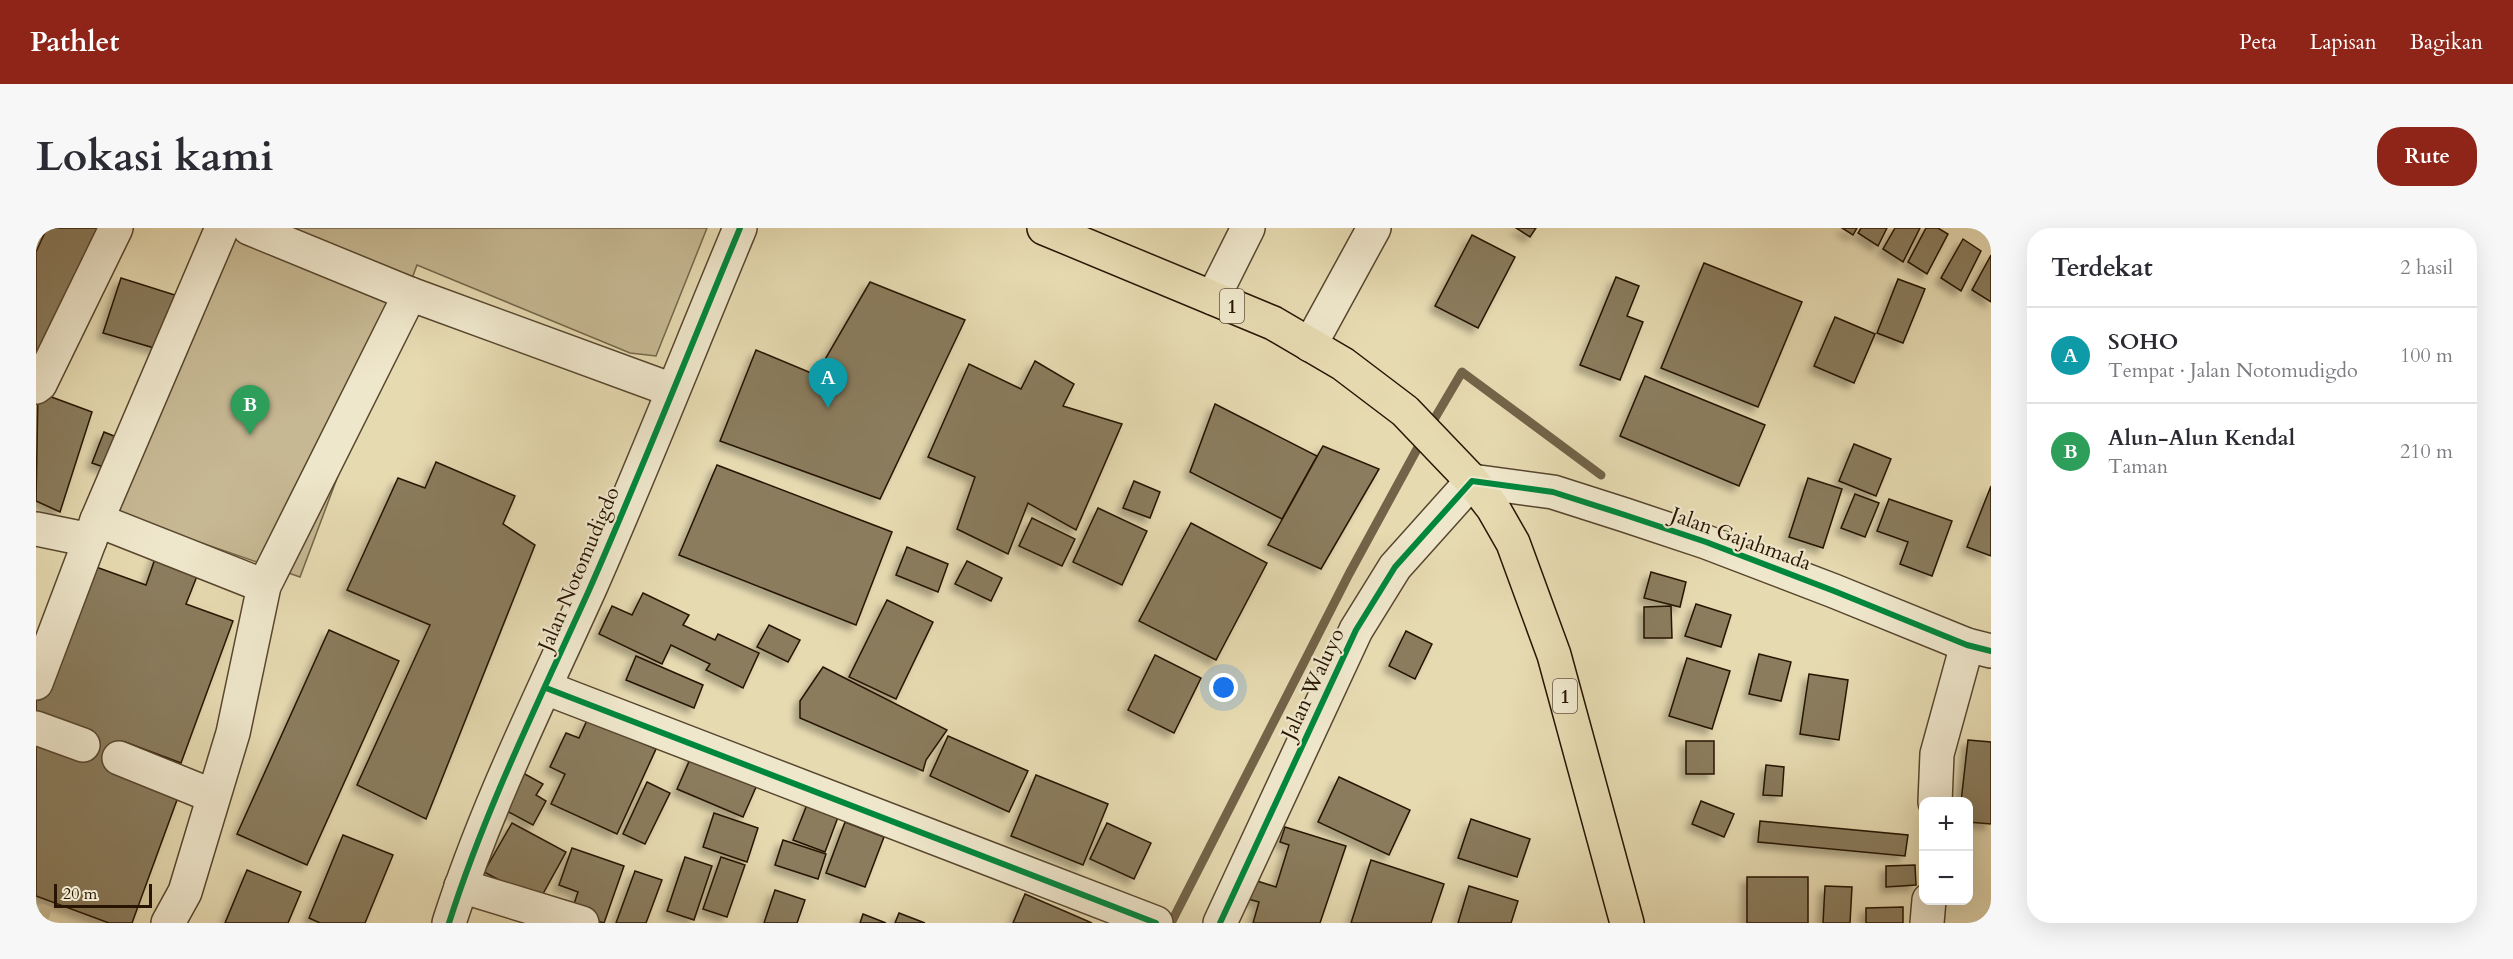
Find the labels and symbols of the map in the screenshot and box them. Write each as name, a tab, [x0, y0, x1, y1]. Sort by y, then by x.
road number: 1	[1220, 289, 1244, 323]
pin: A	[808, 358, 848, 408]
pin: B	[230, 386, 270, 435]
street label: Jalan Notomudigdo	[530, 482, 627, 658]
street label: Jalan Gajahmada	[1664, 499, 1815, 578]
street label: Jalan Waluyo	[1273, 624, 1351, 747]
your location	[1209, 673, 1238, 702]
road number: 1	[1553, 679, 1577, 713]
scale bar	[54, 881, 152, 908]

